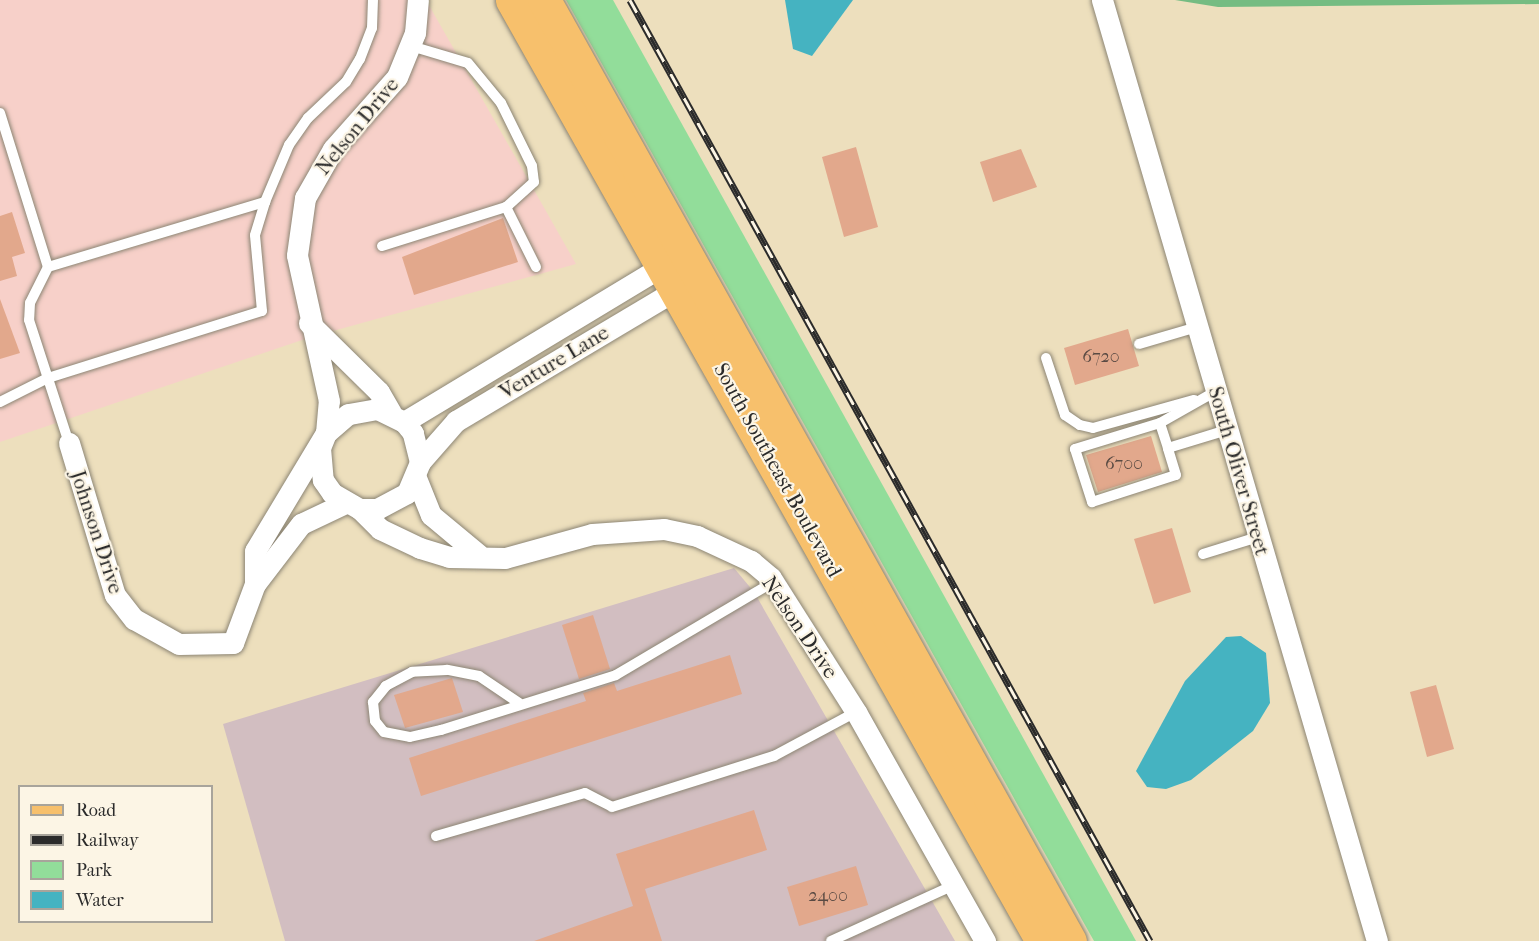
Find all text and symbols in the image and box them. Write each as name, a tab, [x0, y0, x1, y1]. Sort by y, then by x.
street label: Nelson Drive	[310, 72, 404, 180]
street label: Venture Lane	[495, 320, 613, 404]
house number: 6720	[1082, 346, 1120, 368]
street label: South Southeast Boulevard	[709, 358, 847, 582]
street label: South Oliver Street	[1203, 384, 1275, 558]
house number: 6700	[1105, 453, 1143, 475]
street label: Johnson Drive	[65, 467, 129, 597]
street label: Nelson Drive	[757, 571, 843, 683]
legend	[18, 785, 213, 923]
text: Road	[76, 800, 116, 821]
text: Railway	[76, 830, 139, 851]
text: Park	[76, 860, 112, 881]
house number: 2400	[808, 885, 848, 907]
text: Water	[76, 890, 124, 911]

